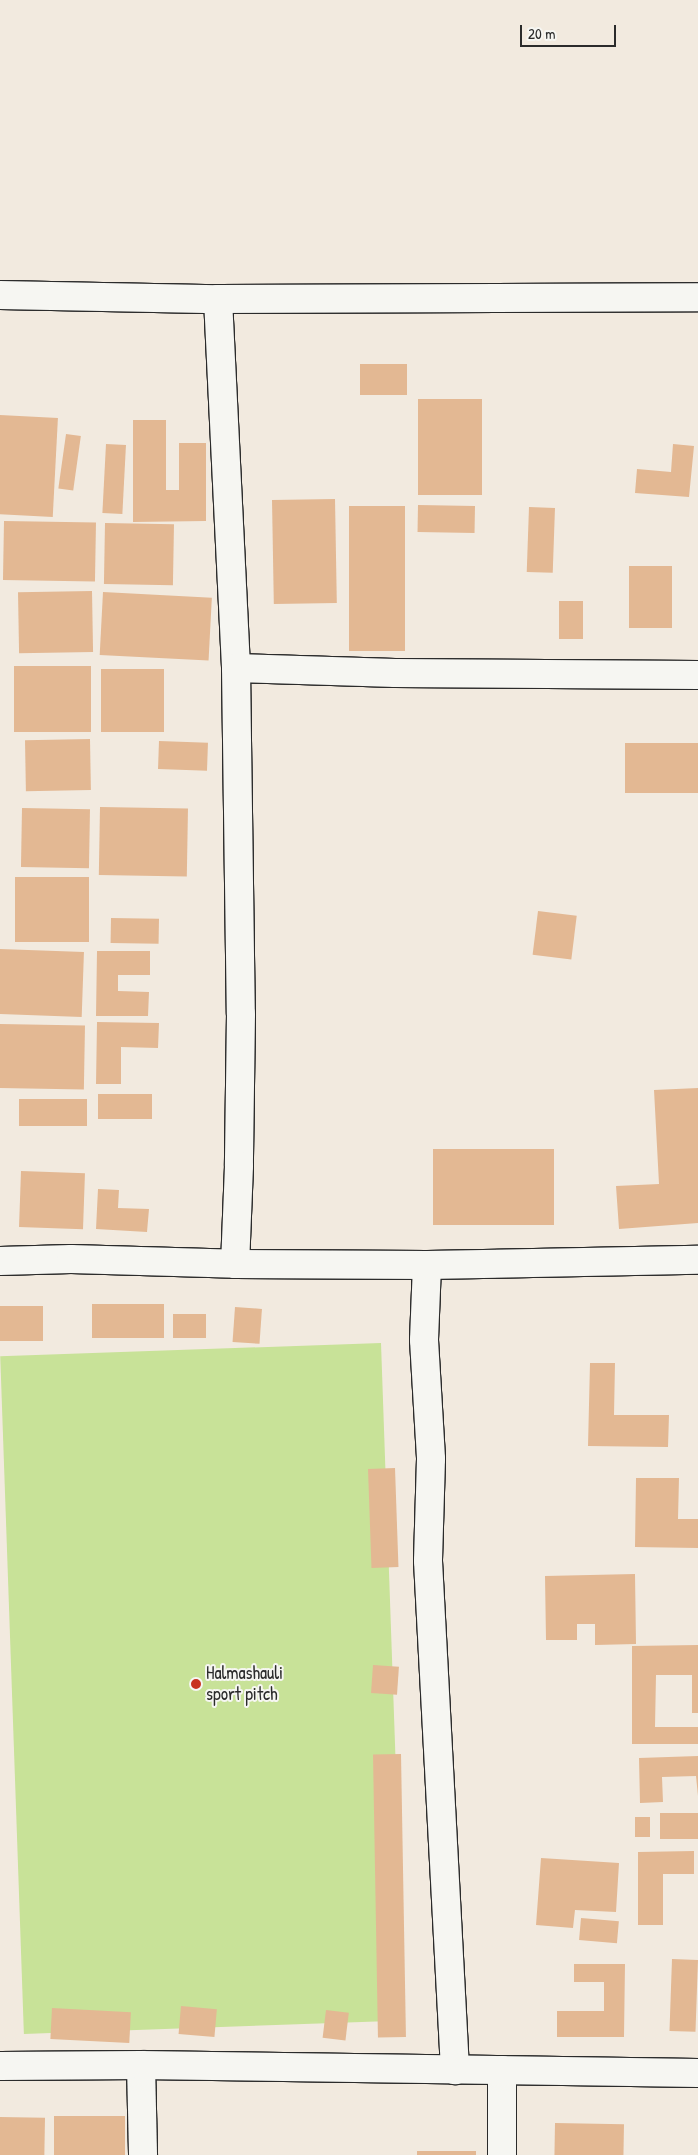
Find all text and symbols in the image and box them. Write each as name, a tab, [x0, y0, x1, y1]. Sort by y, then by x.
scale bar	[523, 15, 619, 47]
text: 20 m	[528, 23, 555, 44]
place label: Halmashauli sport pitch	[206, 1663, 283, 1706]
marker: Halmashauli sport pitch	[190, 1678, 202, 1690]

